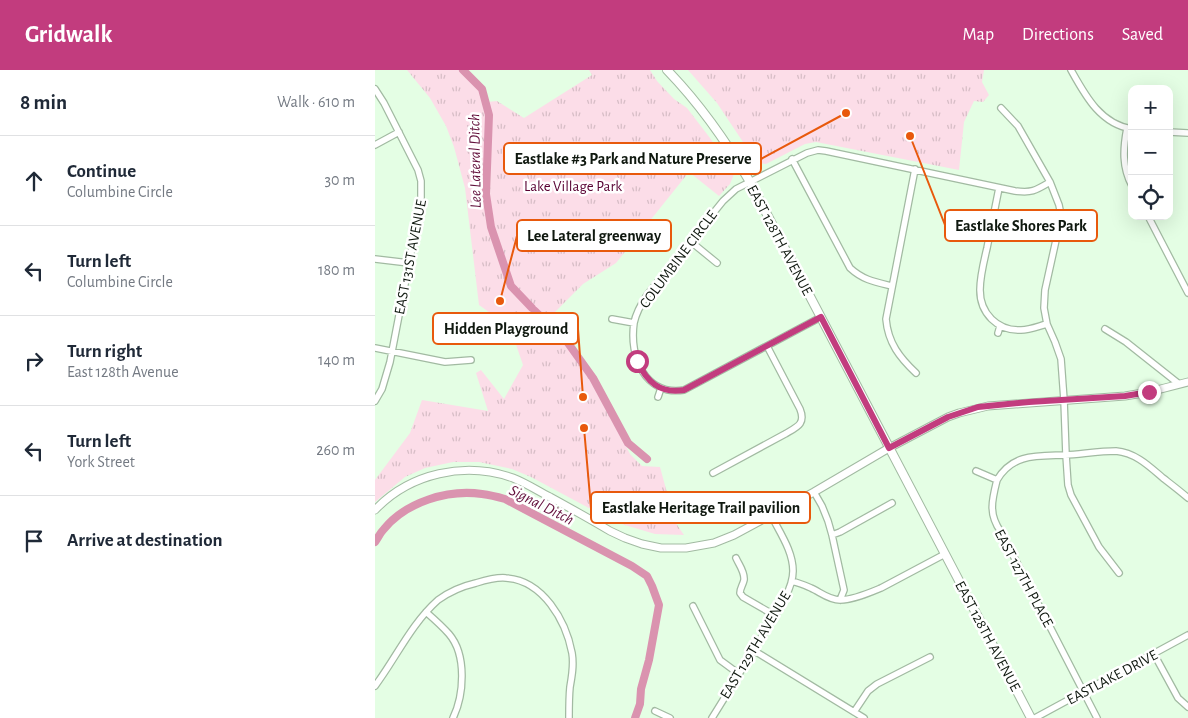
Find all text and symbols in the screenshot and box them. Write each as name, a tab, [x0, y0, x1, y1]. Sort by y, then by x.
text: Gridwalk	[25, 23, 112, 47]
text: Map	[963, 26, 994, 44]
text: Directions	[1022, 26, 1094, 44]
text: Saved	[1122, 26, 1163, 44]
map controls	[1128, 85, 1173, 220]
button: +	[1128, 85, 1173, 130]
text: 8 min	[20, 92, 67, 113]
text: Walk · 610 m	[277, 94, 355, 110]
water label: Lee Lateral Ditch	[466, 113, 484, 209]
button: −	[1128, 130, 1173, 175]
callout: Eastlake #3 Park and Nature Preserve	[504, 143, 761, 174]
text: Eastlake #3 Park and Nature Preserve	[515, 151, 752, 167]
text: Continue	[67, 162, 136, 181]
icon: ahead	[20, 167, 48, 195]
text: 30 m	[325, 172, 355, 188]
button: locate	[1128, 175, 1173, 220]
park label: Lake Village Park	[524, 179, 622, 194]
street label: EAST 128TH AVENUE	[744, 183, 815, 298]
text: Columbine Circle	[67, 184, 173, 200]
street label: EAST 131ST AVENUE	[392, 198, 429, 316]
street label: COLUMBINE CIRCLE	[637, 208, 720, 311]
callout: Eastlake Shores Park	[945, 210, 1097, 241]
text: Eastlake Shores Park	[955, 218, 1087, 234]
callout: Lee Lateral greenway	[517, 220, 671, 251]
text: Lee Lateral greenway	[527, 228, 662, 245]
text: Turn left	[67, 252, 131, 271]
icon: left	[20, 257, 48, 285]
text: 180 m	[318, 262, 355, 278]
text: Columbine Circle	[67, 274, 173, 290]
callout: Hidden Playground	[433, 313, 578, 344]
text: Hidden Playground	[444, 321, 569, 338]
text: Turn right	[67, 342, 142, 361]
icon: right	[20, 347, 48, 375]
route start	[626, 350, 649, 373]
text: 140 m	[318, 352, 355, 368]
text: East 128th Avenue	[67, 364, 179, 380]
route end	[1138, 381, 1161, 404]
text: Turn left	[67, 432, 131, 451]
icon: left	[20, 437, 48, 465]
text: 260 m	[316, 442, 355, 458]
text: York Street	[67, 454, 135, 470]
water label: Signal Ditch	[507, 482, 576, 528]
callout: Eastlake Heritage Trail pavilion	[591, 492, 810, 523]
text: Eastlake Heritage Trail pavilion	[602, 500, 800, 516]
icon: arrive	[20, 527, 48, 555]
street label: EAST 127TH PLACE	[991, 527, 1056, 630]
text: Arrive at destination	[67, 531, 223, 550]
street label: EAST 128TH AVENUE	[952, 579, 1023, 694]
street label: EAST 129TH AVENUE	[717, 589, 793, 702]
street label: EASTLAKE DRIVE	[1064, 647, 1160, 708]

